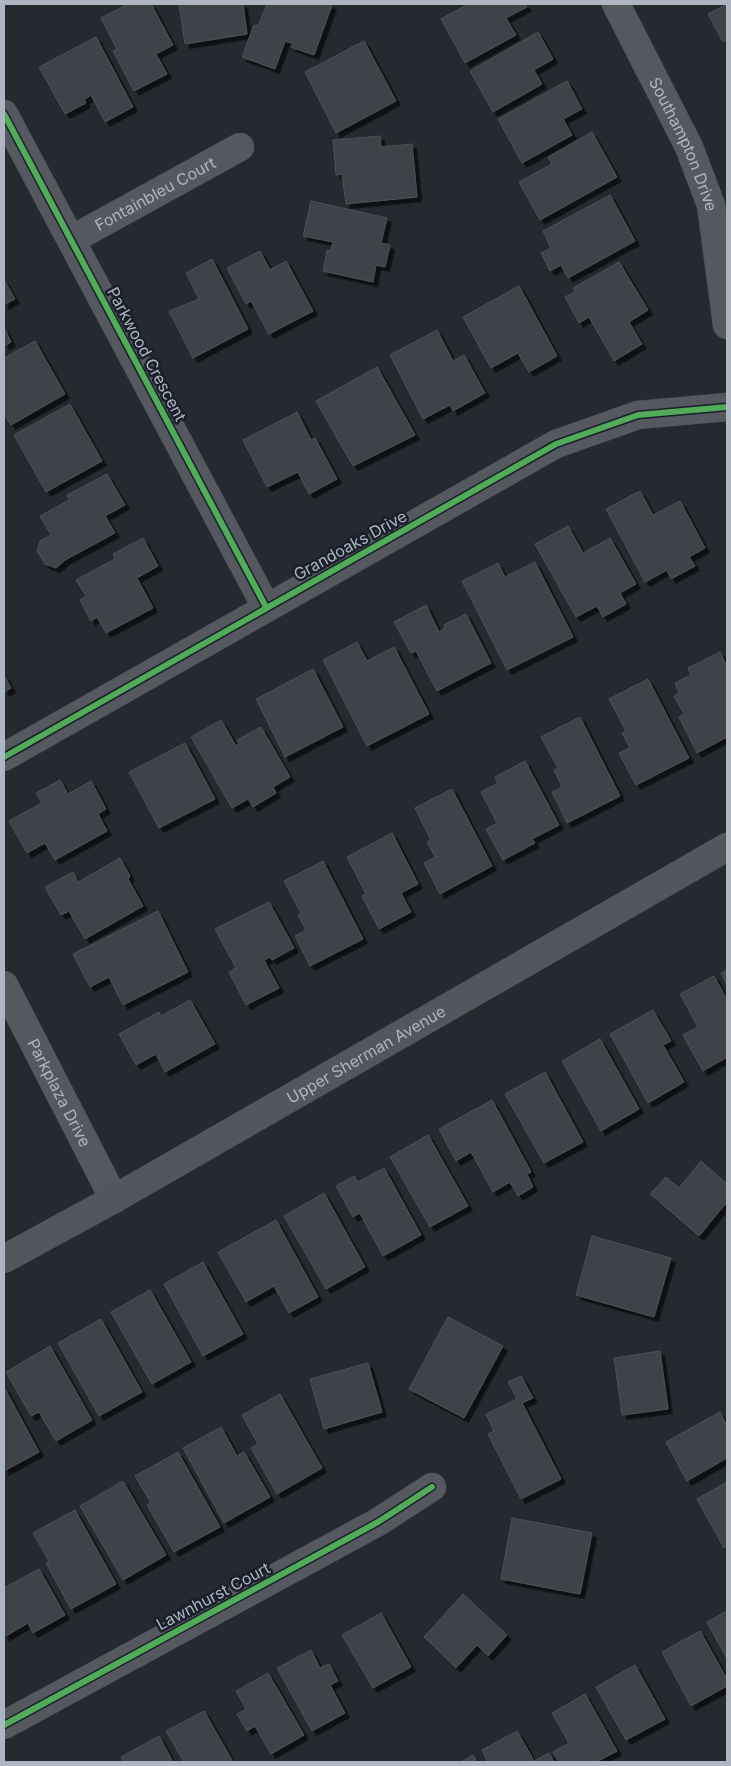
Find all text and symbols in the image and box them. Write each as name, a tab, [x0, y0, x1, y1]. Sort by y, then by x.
street label: Southampton Drive	[645, 74, 722, 212]
street label: Fontainbleu Court	[91, 152, 219, 235]
street label: Parkwood Crescent	[103, 284, 191, 424]
street label: Grandoaks Drive	[290, 506, 410, 584]
street label: Upper Sherman Avenue	[283, 1001, 449, 1108]
street label: Parkplaza Drive	[23, 1035, 95, 1150]
street label: Lawnhurst Court	[153, 1558, 273, 1634]

